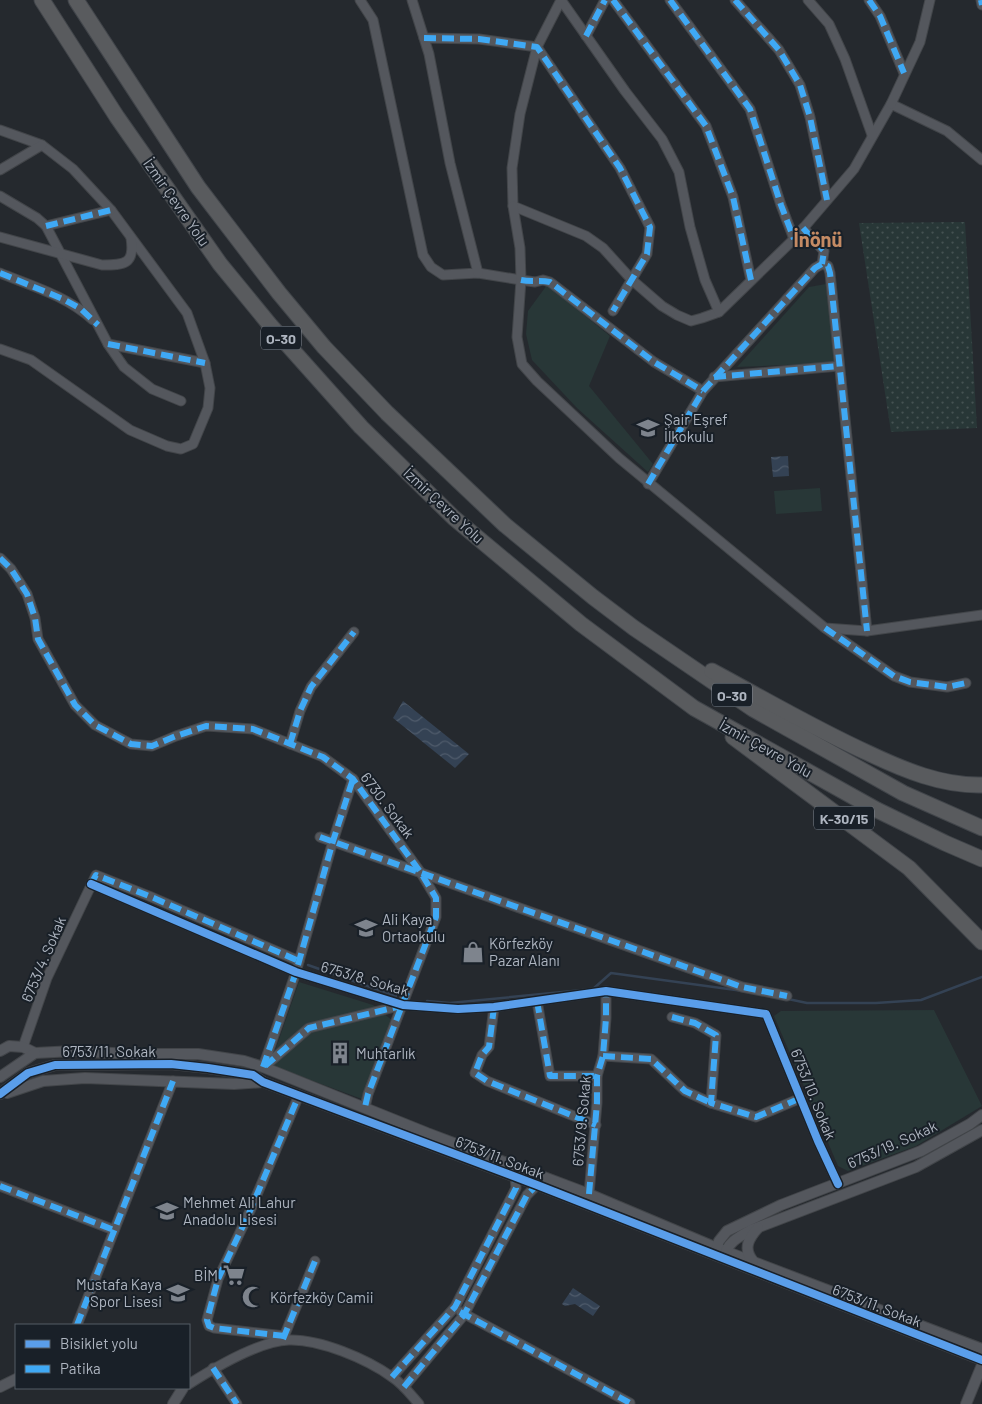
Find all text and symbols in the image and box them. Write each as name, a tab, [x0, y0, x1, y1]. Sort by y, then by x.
street label: İzmir Çevre Yolu	[140, 155, 214, 249]
district label: İnönü	[794, 227, 843, 251]
road number: O-30	[261, 326, 301, 349]
place label: Şair Eşref İlkokulu	[664, 410, 728, 445]
school or university icon: Şair Eşref İlkokulu	[635, 415, 661, 441]
street label: İzmir Çevre Yolu	[400, 463, 488, 547]
road number: O-30	[712, 684, 752, 706]
street label: İzmir Çevre Yolu	[717, 715, 815, 781]
street label: 6730. Sokak	[357, 769, 419, 842]
road number: K-30/15	[814, 806, 874, 830]
place label: Ali Kaya Ortaokulu	[382, 910, 445, 945]
street label: 6753/4. Sokak	[17, 913, 69, 1004]
school or university icon: Ali Kaya Ortaokulu	[353, 915, 379, 941]
place label: Körfezköy Pazar Alanı	[489, 934, 560, 969]
shop icon: Körfezköy Pazar Alanı	[460, 939, 486, 965]
street label: 6753/8. Sokak	[319, 957, 412, 999]
building icon: Muhtarlık	[327, 1040, 353, 1066]
street label: 6753/11. Sokak	[62, 1042, 156, 1060]
place label: Muhtarlık	[356, 1044, 416, 1062]
street label: 6753/10. Sokak	[788, 1046, 841, 1143]
street label: 6753/9. Sokak	[568, 1075, 594, 1167]
street label: 6753/19. Sokak	[844, 1116, 940, 1172]
street label: 6753/11. Sokak	[453, 1132, 547, 1182]
place label: Mehmet Ali Lahur Anadolu Lisesi	[183, 1193, 296, 1228]
school or university icon: Mehmet Ali Lahur Anadolu Lisesi	[154, 1198, 180, 1224]
supermarket icon: BİM	[221, 1262, 247, 1288]
place label: BİM	[194, 1266, 218, 1284]
place label: Mustafa Kaya Spor Lisesi	[76, 1275, 162, 1310]
school or university icon: Mustafa Kaya Spor Lisesi	[165, 1280, 191, 1306]
street label: 6753/11. Sokak	[830, 1280, 924, 1330]
mosque icon: Körfezköy Camii	[240, 1284, 266, 1310]
place label: Körfezköy Camii	[270, 1288, 374, 1306]
legend	[15, 1324, 190, 1389]
text: Bisiklet yolu	[60, 1334, 138, 1352]
text: Patika	[60, 1359, 101, 1377]

